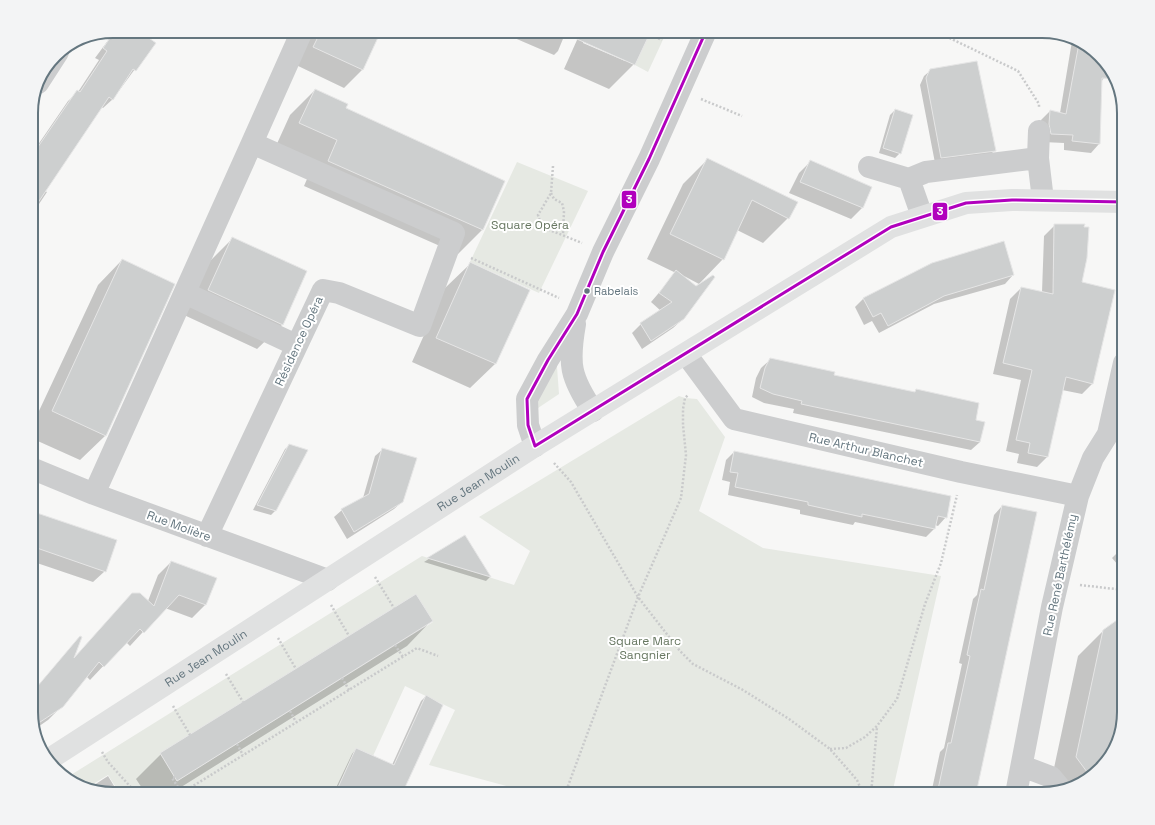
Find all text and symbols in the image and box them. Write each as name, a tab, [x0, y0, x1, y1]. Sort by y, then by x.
line badge: 3	[621, 190, 637, 209]
text: 3	[626, 192, 633, 206]
line badge: 3	[932, 202, 948, 221]
text: 3	[937, 204, 944, 218]
park label: Square Opéra	[491, 217, 569, 233]
place label: Rabelais	[594, 284, 639, 298]
marker: Rabelais	[582, 286, 592, 296]
street label: Résidence Opéra	[271, 293, 327, 389]
street label: Rue Arthur Blanchet	[807, 429, 925, 471]
street label: Rue Jean Moulin	[434, 450, 523, 515]
street label: Rue Molière	[145, 507, 213, 545]
street label: Rue René Barthélémy	[1039, 513, 1081, 637]
street label: Rue Jean Moulin	[162, 626, 250, 691]
park label: Square Marc Sangnier	[609, 633, 681, 663]

